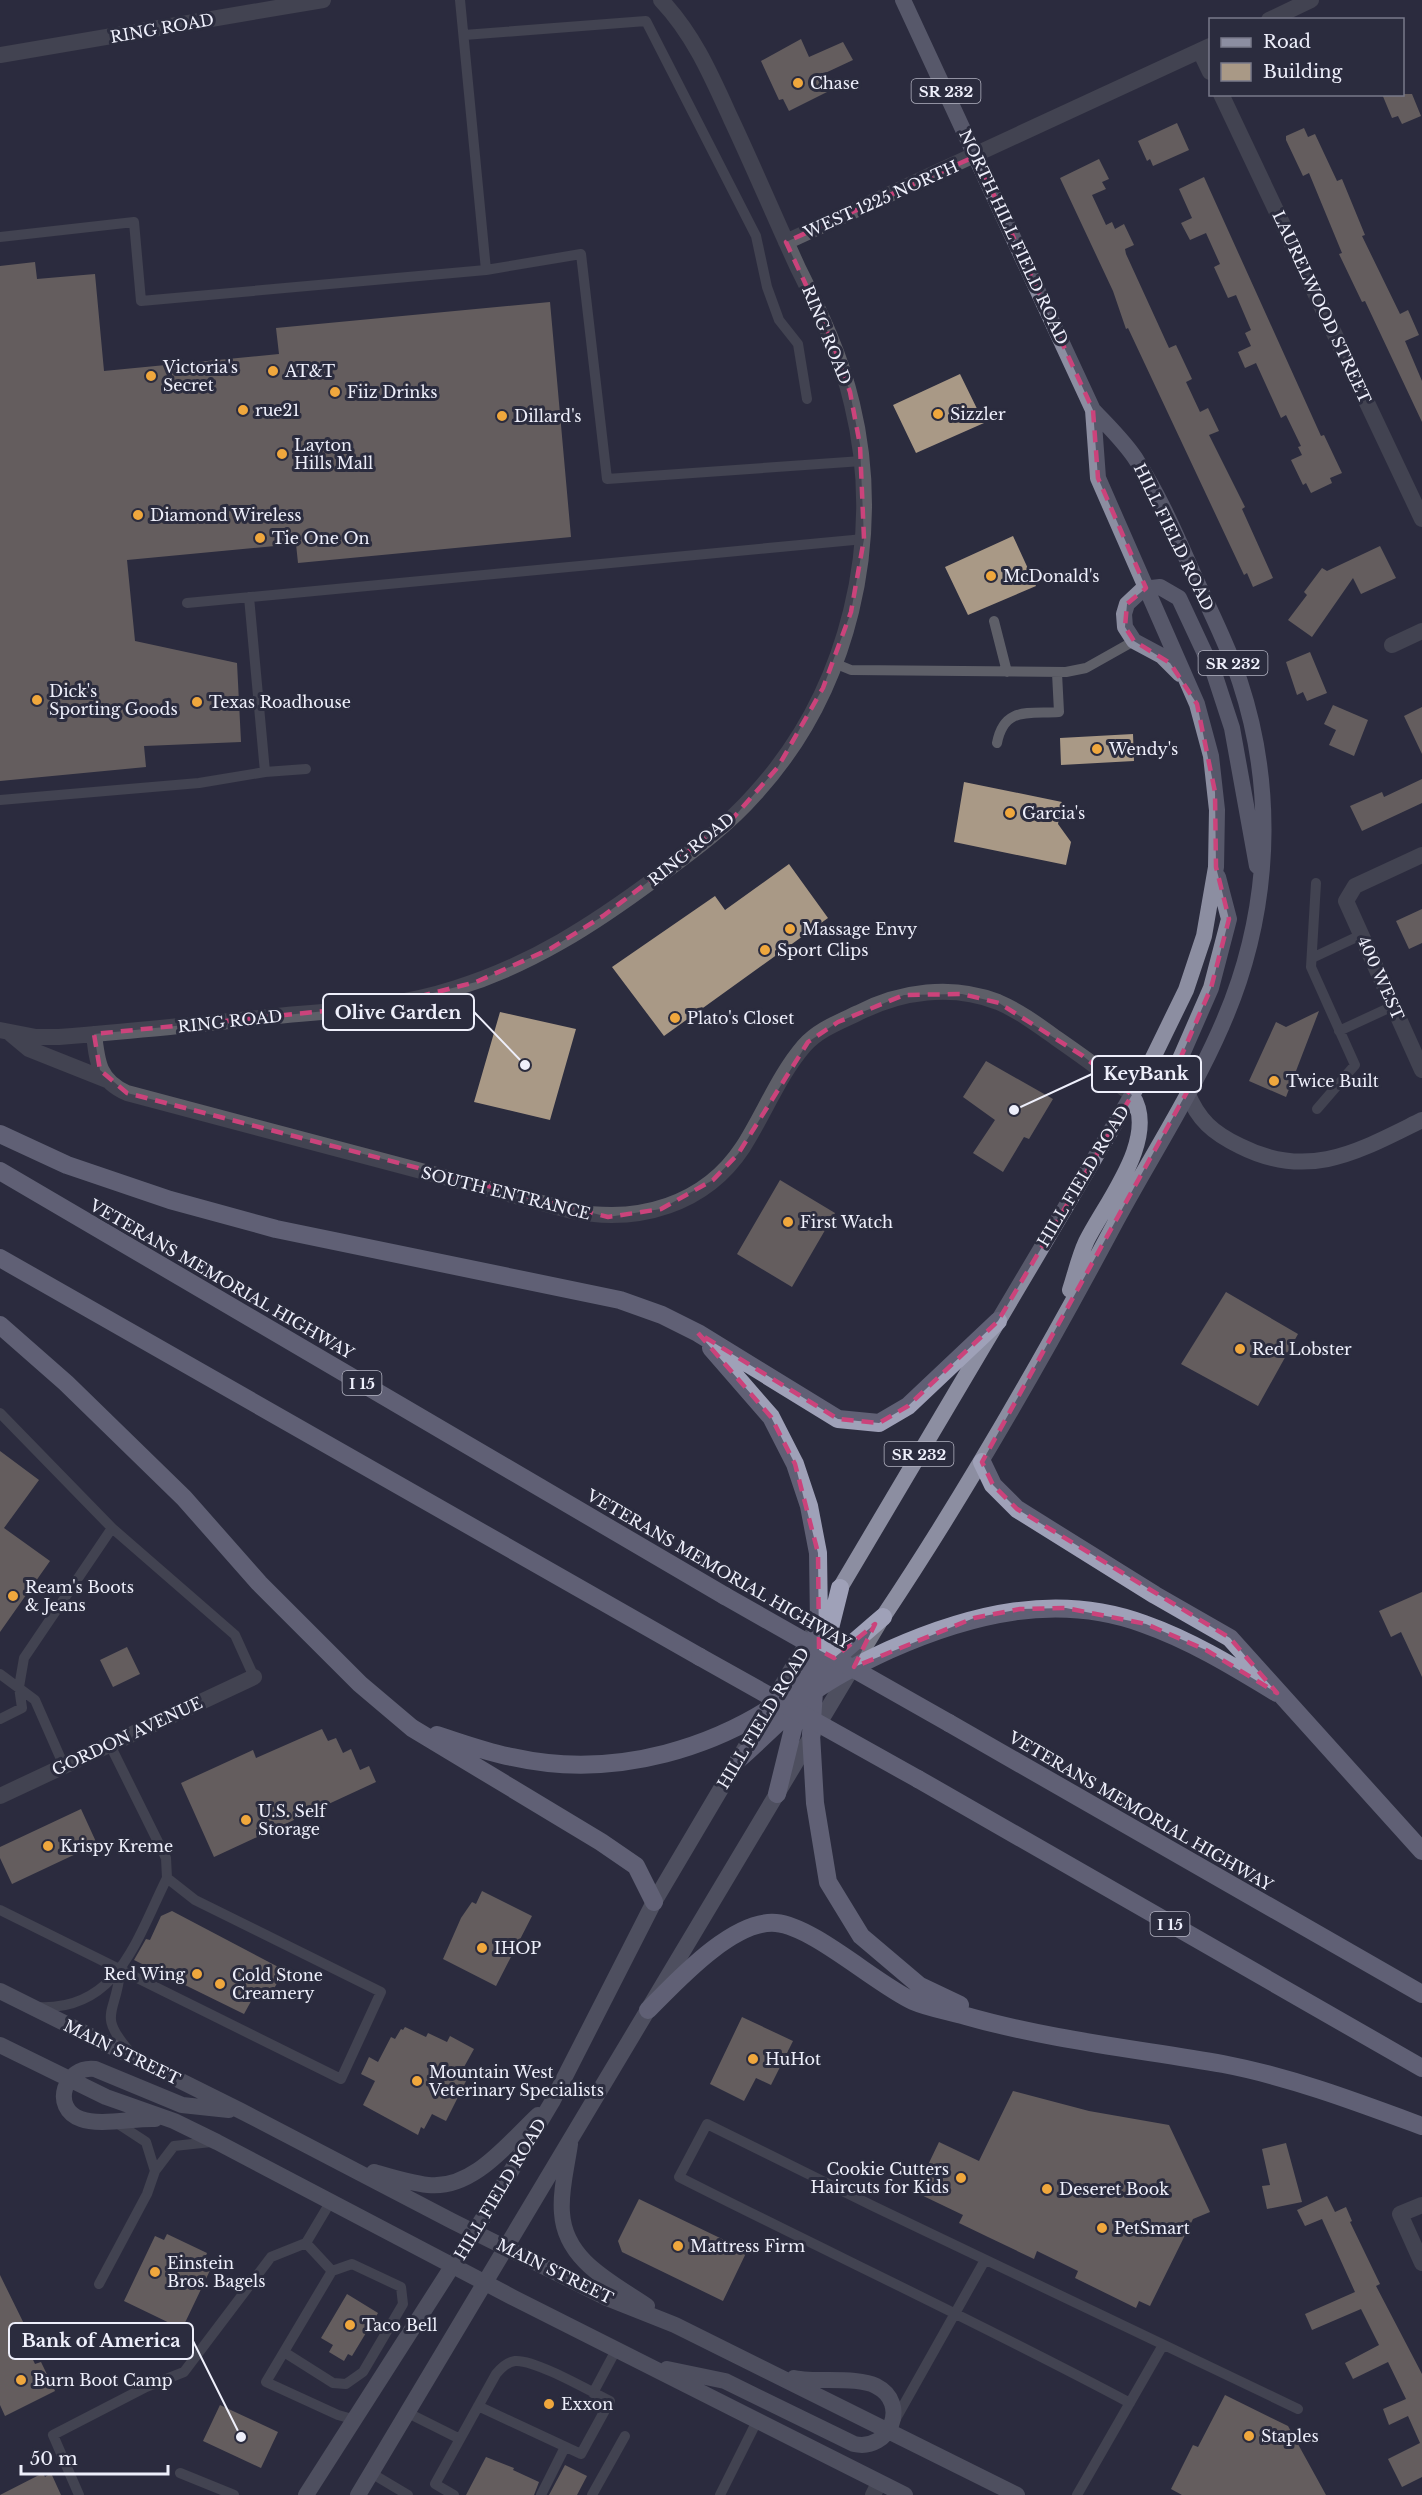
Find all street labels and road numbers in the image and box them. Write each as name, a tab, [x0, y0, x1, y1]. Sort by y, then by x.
street label: RING ROAD	[109, 9, 215, 47]
road number: SR 232	[912, 79, 980, 103]
street label: NORTH HILL FIELD ROAD	[955, 126, 1073, 348]
street label: WEST 1225 NORTH	[800, 156, 962, 243]
street label: LAURELWOOD STREET	[1268, 207, 1376, 407]
street label: RING ROAD	[798, 283, 856, 387]
street label: HILL FIELD ROAD	[1130, 460, 1218, 614]
road number: SR 232	[1198, 651, 1268, 675]
street label: RING ROAD	[644, 808, 738, 890]
street label: 400 WEST	[1354, 933, 1408, 1023]
street label: RING ROAD	[177, 1006, 283, 1036]
street label: HILL FIELD ROAD	[1033, 1102, 1133, 1250]
street label: SOUTH ENTRANCE	[419, 1162, 593, 1224]
street label: VETERANS MEMORIAL HIGHWAY	[85, 1194, 358, 1363]
road number: I 15	[342, 1371, 382, 1395]
road number: SR 232	[884, 1442, 954, 1466]
street label: VETERANS MEMORIAL HIGHWAY	[582, 1484, 855, 1653]
street label: HILL FIELD ROAD	[713, 1644, 813, 1792]
street label: GORDON AVENUE	[48, 1692, 206, 1780]
street label: VETERANS MEMORIAL HIGHWAY	[1004, 1726, 1277, 1895]
road number: I 15	[1150, 1912, 1190, 1936]
street label: MAIN STREET	[60, 2015, 184, 2089]
street label: HILL FIELD ROAD	[450, 2115, 550, 2263]
street label: MAIN STREET	[493, 2234, 617, 2308]

